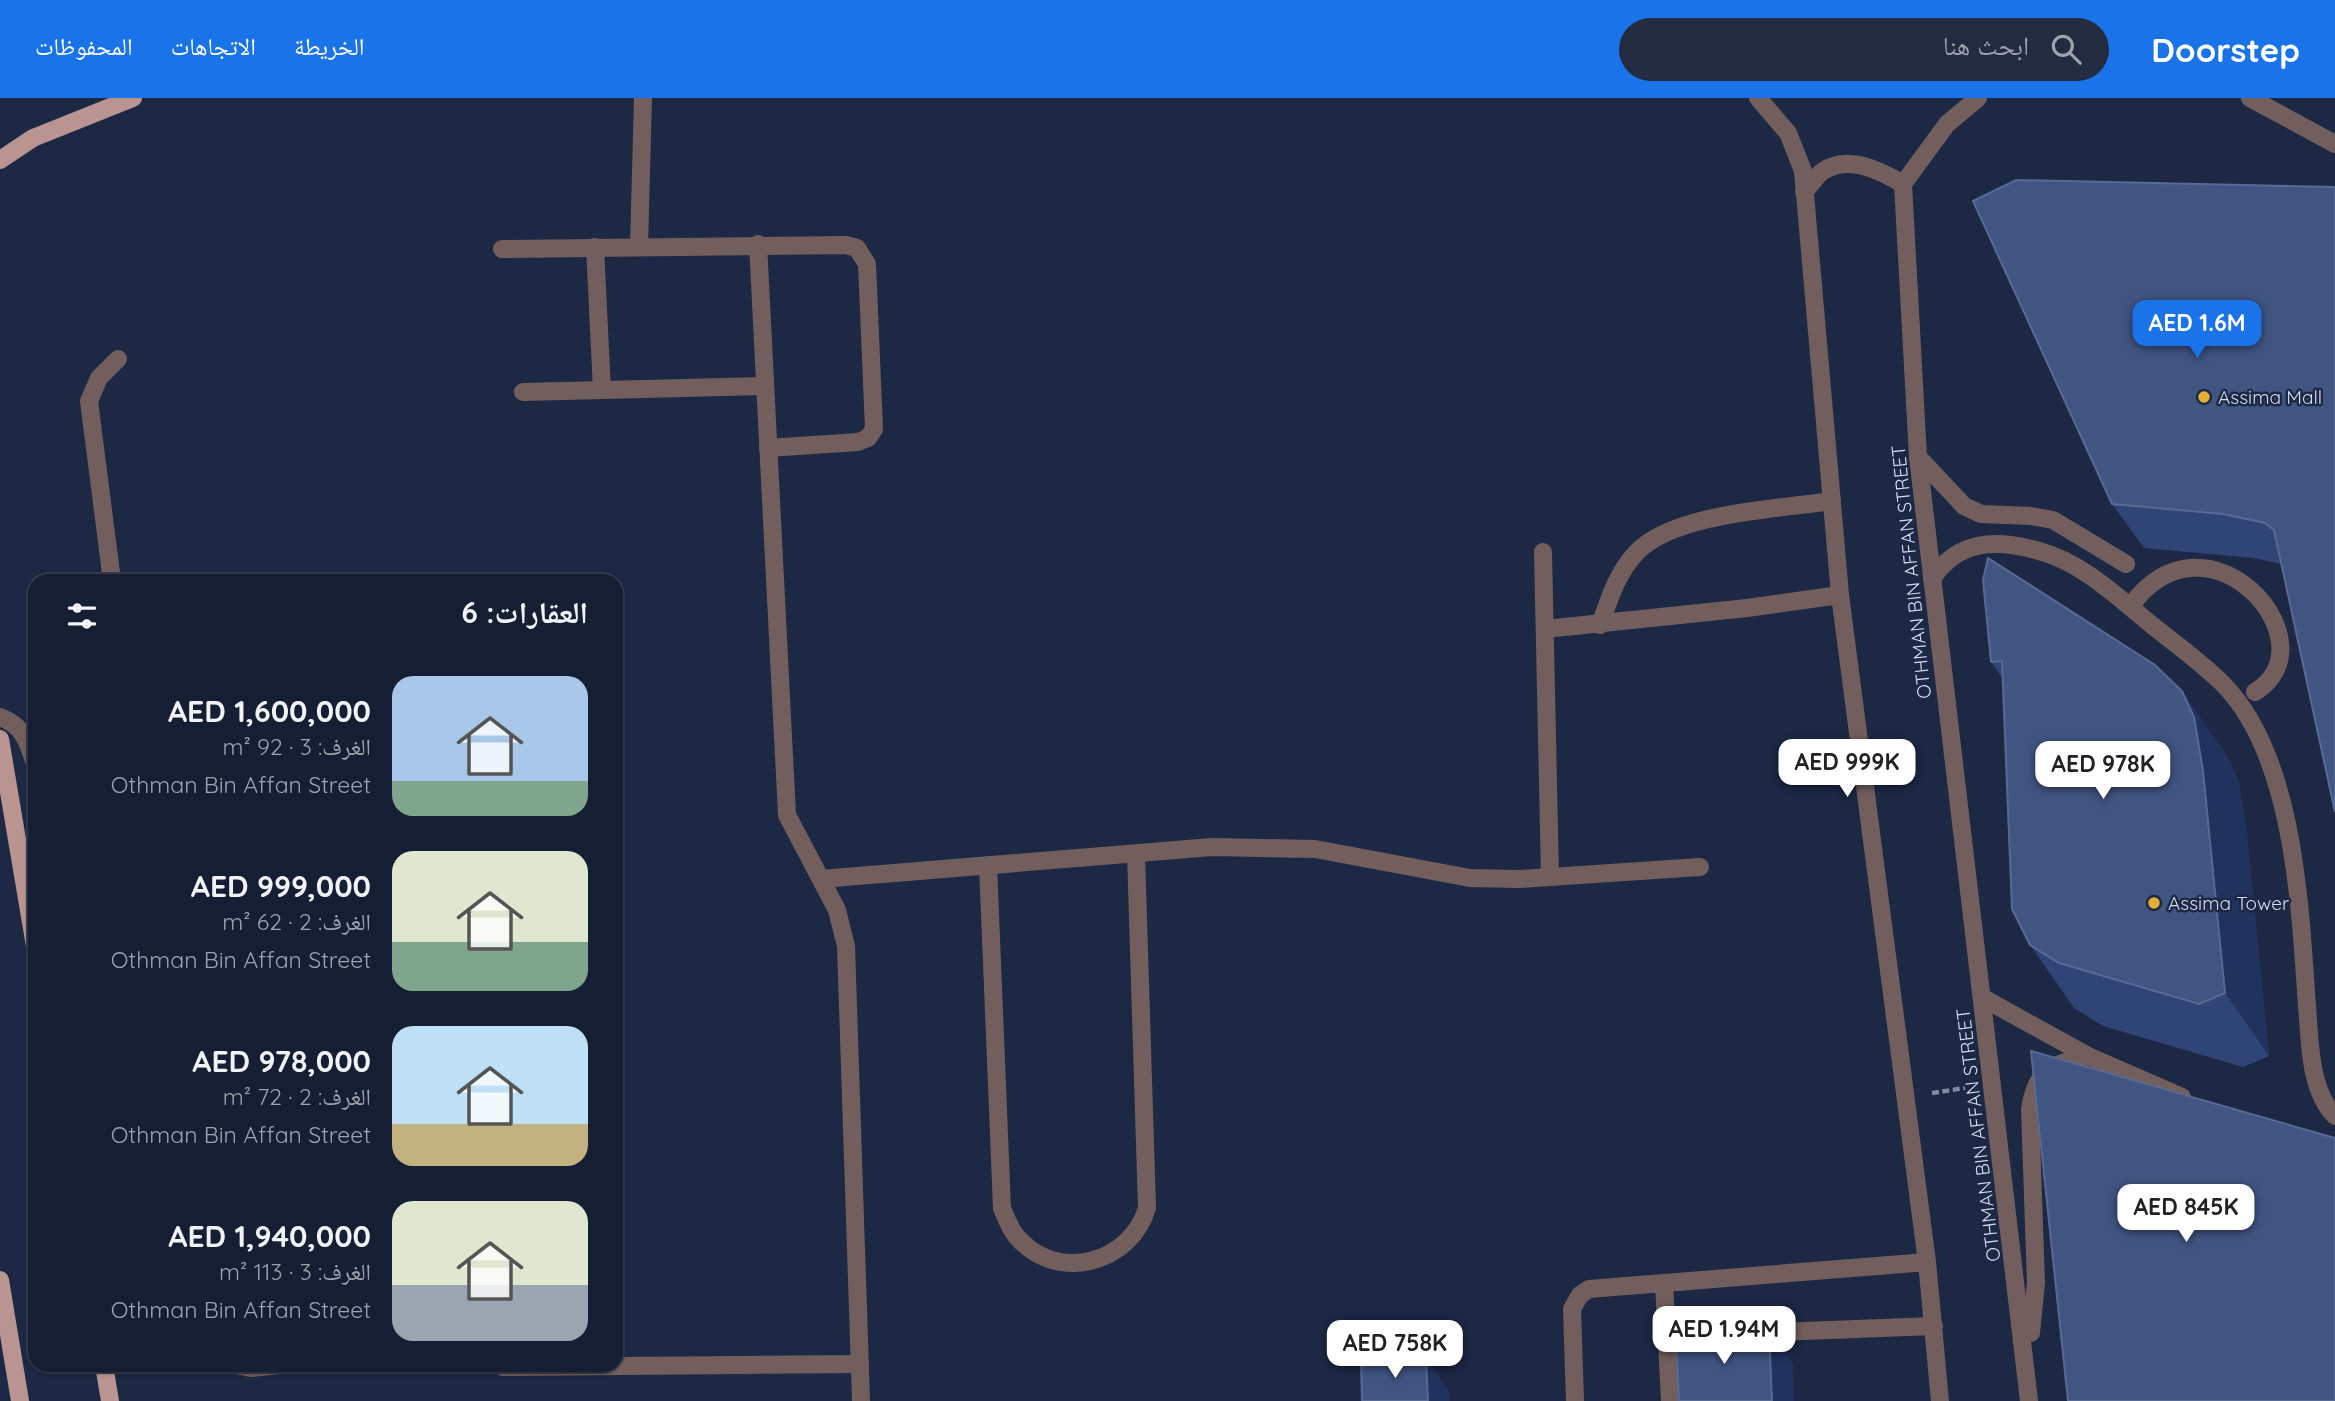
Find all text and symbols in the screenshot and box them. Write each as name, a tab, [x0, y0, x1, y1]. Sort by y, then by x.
search box	[1619, 18, 2109, 81]
text: ابحث هنا	[1943, 29, 2029, 62]
text: Doorstep	[2151, 29, 2300, 70]
icon: search	[2047, 30, 2085, 68]
text: المحفوظات	[35, 31, 133, 61]
text: الاتجاهات	[171, 31, 256, 61]
text: الخريطة	[294, 31, 365, 61]
pin: AED 1.6M	[2125, 300, 2269, 360]
text: AED 1.6M	[2149, 308, 2245, 337]
place label: Assima Mall	[2218, 385, 2322, 409]
marker: Assima Mall	[2196, 389, 2212, 405]
street label: OTHMAN BIN AFFAN STREET	[1886, 444, 1936, 700]
text: العقارات: 6	[461, 593, 588, 631]
icon: filters	[63, 597, 101, 635]
text: AED 1,600,000	[168, 692, 371, 730]
icon: home	[448, 704, 532, 788]
text: الغرف: 3 · 92 m²	[223, 732, 371, 761]
pin: AED 999K	[1775, 740, 1919, 799]
pin: AED 978K	[2031, 742, 2175, 801]
text: AED 999K	[1795, 747, 1900, 776]
text: AED 978K	[2051, 749, 2155, 778]
text: Othman Bin Affan Street	[111, 770, 371, 799]
text: AED 999,000	[191, 867, 371, 905]
icon: home	[448, 879, 532, 963]
place label: Assima Tower	[2168, 891, 2290, 915]
marker: Assima Tower	[2146, 895, 2162, 911]
text: الغرف: 2 · 62 m²	[222, 907, 371, 936]
text: Othman Bin Affan Street	[111, 945, 371, 974]
street label: OTHMAN BIN AFFAN STREET	[1951, 1007, 2005, 1263]
text: AED 978,000	[192, 1042, 371, 1080]
icon: home	[448, 1054, 532, 1138]
text: الغرف: 2 · 72 m²	[223, 1082, 371, 1111]
text: Othman Bin Affan Street	[111, 1120, 371, 1149]
pin: AED 845K	[2114, 1184, 2258, 1244]
text: AED 845K	[2133, 1192, 2239, 1221]
text: AED 1,940,000	[168, 1217, 371, 1255]
icon: home	[448, 1229, 532, 1313]
text: الغرف: 3 · 113 m²	[219, 1257, 371, 1286]
text: Othman Bin Affan Street	[111, 1295, 371, 1324]
pin: AED 1.94M	[1644, 1306, 1804, 1366]
text: AED 1.94M	[1669, 1314, 1779, 1343]
pin: AED 758K	[1323, 1320, 1467, 1380]
text: AED 758K	[1343, 1328, 1447, 1357]

